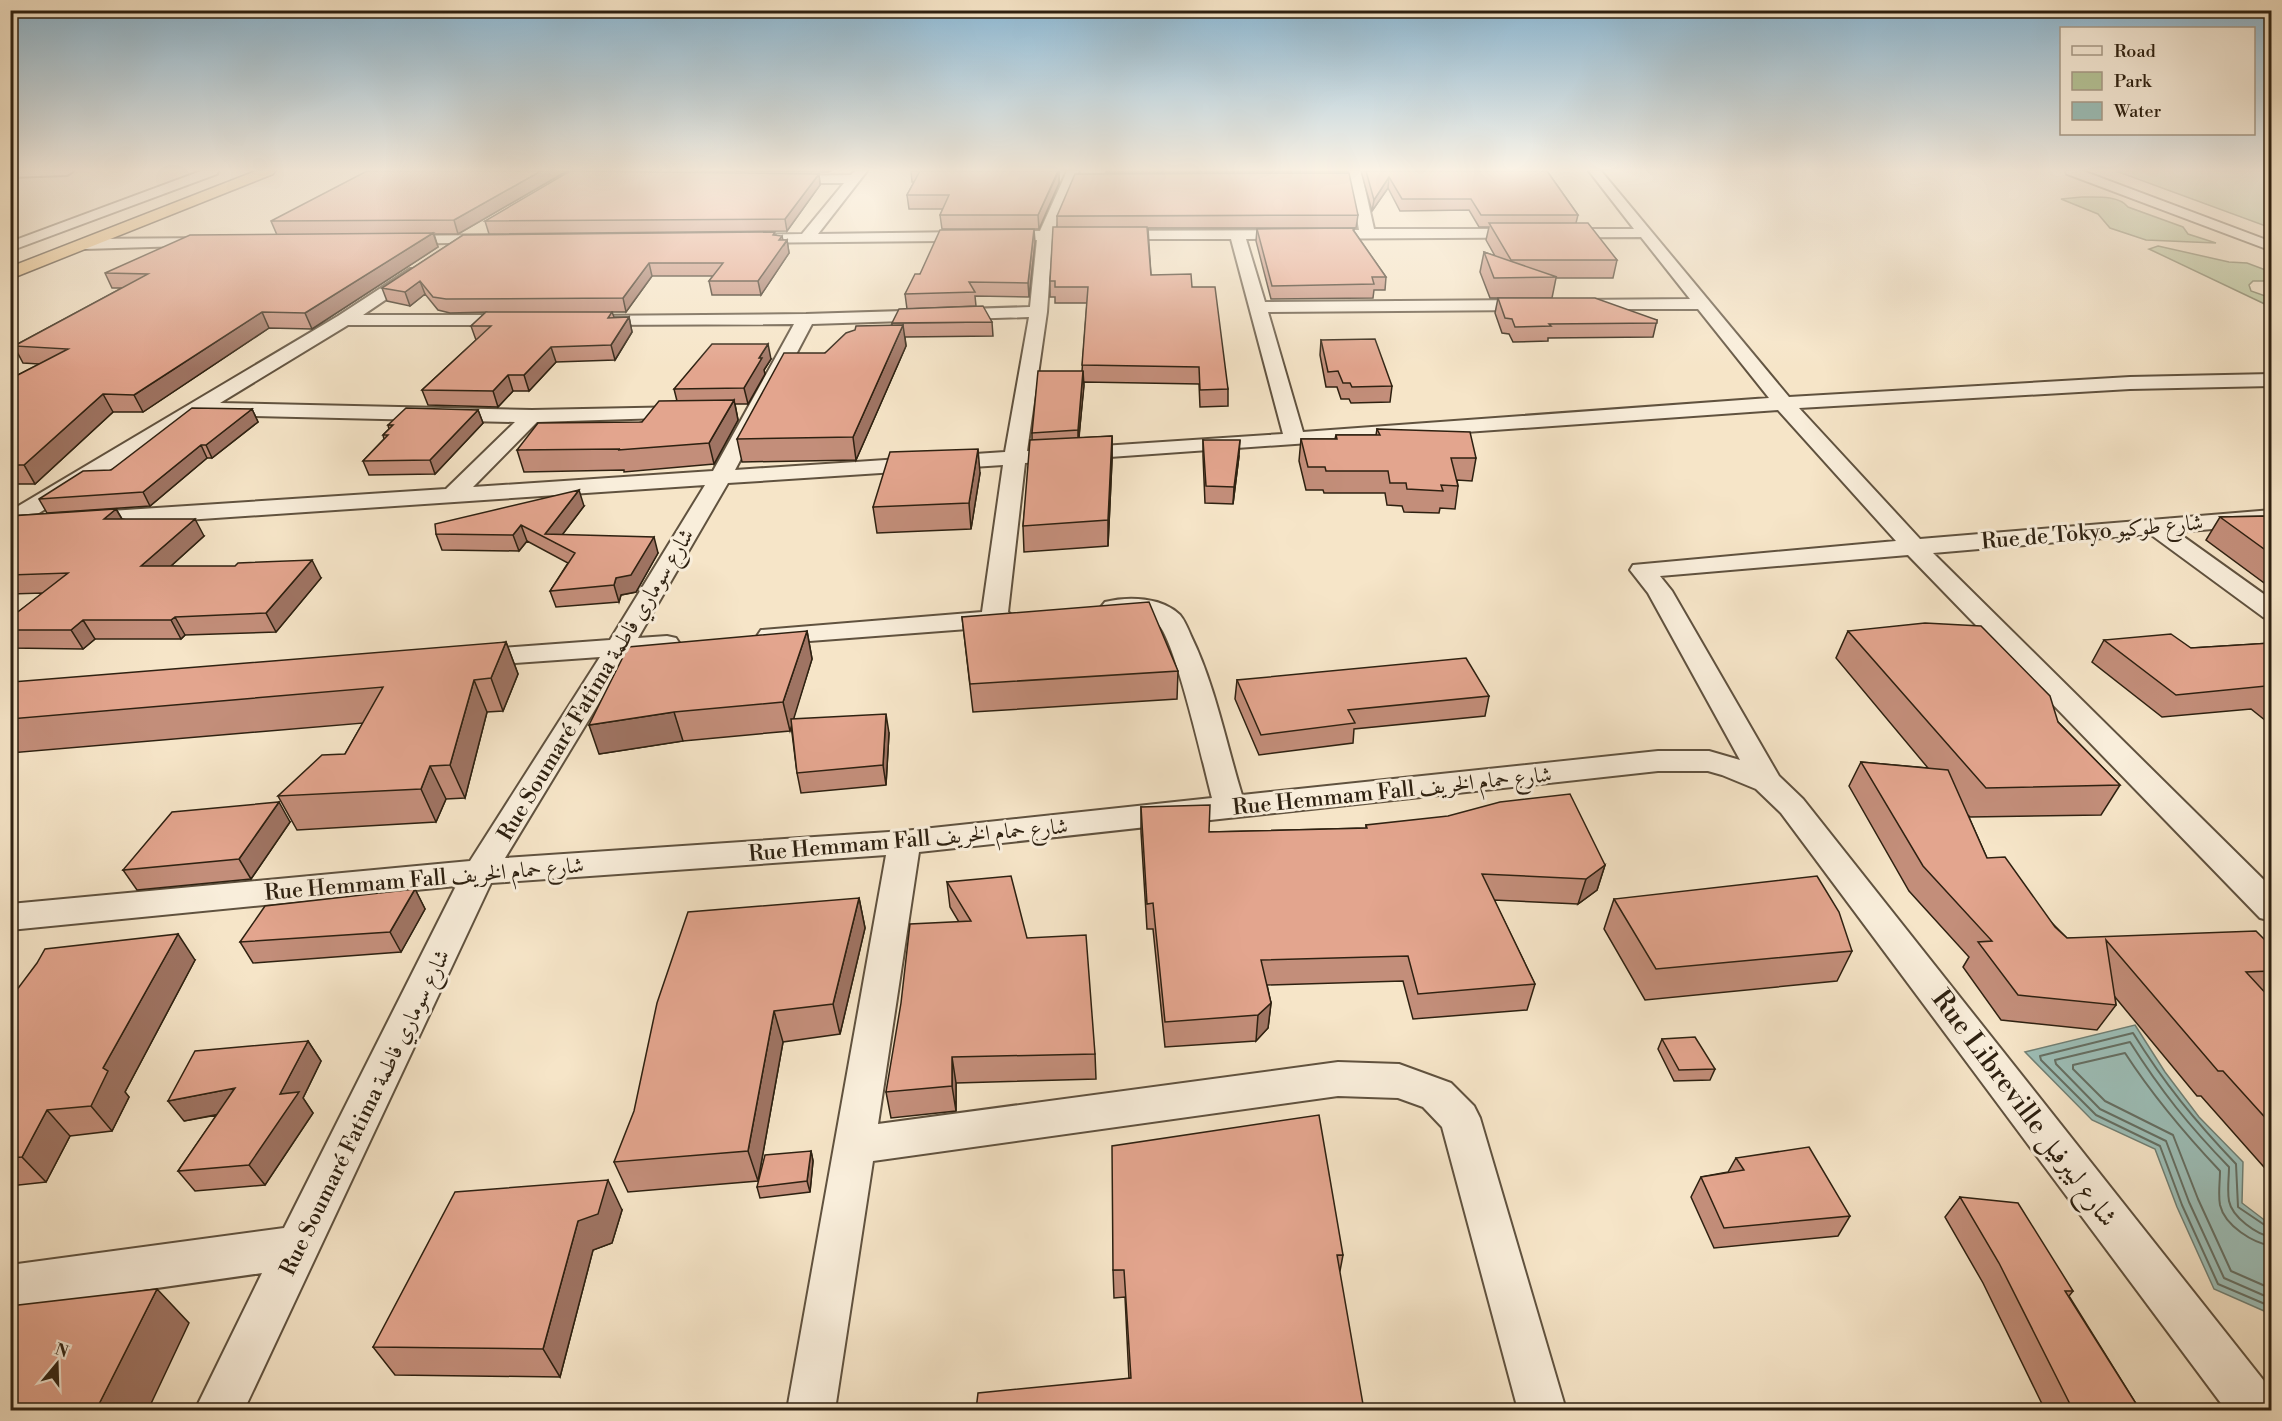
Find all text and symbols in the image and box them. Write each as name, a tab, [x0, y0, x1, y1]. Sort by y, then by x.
legend	[2060, 27, 2255, 135]
text: Road	[2114, 40, 2157, 63]
text: Park	[2114, 70, 2153, 93]
text: Water	[2113, 100, 2162, 123]
street label: Rue de Tokyo شارع طوكيو	[1980, 509, 2205, 560]
street label: Rue Soumaré Fatima شارع سوماري فاطمة	[492, 524, 704, 848]
street label: Rue Hemmam Fall شارع حمام الخريف	[1231, 761, 1554, 827]
street label: Rue Hemmam Fall شارع حمام الخريف	[747, 813, 1070, 873]
street label: Rue Hemmam Fall شارع حمام الخريف	[263, 852, 586, 912]
street label: Rue Soumaré Fatima شارع سوماري فاطمة	[274, 945, 460, 1282]
street label: Rue Libreville شارع ليبرفيل	[1921, 983, 2125, 1236]
north arrow	[27, 1334, 87, 1394]
text: N	[52, 1339, 71, 1362]

